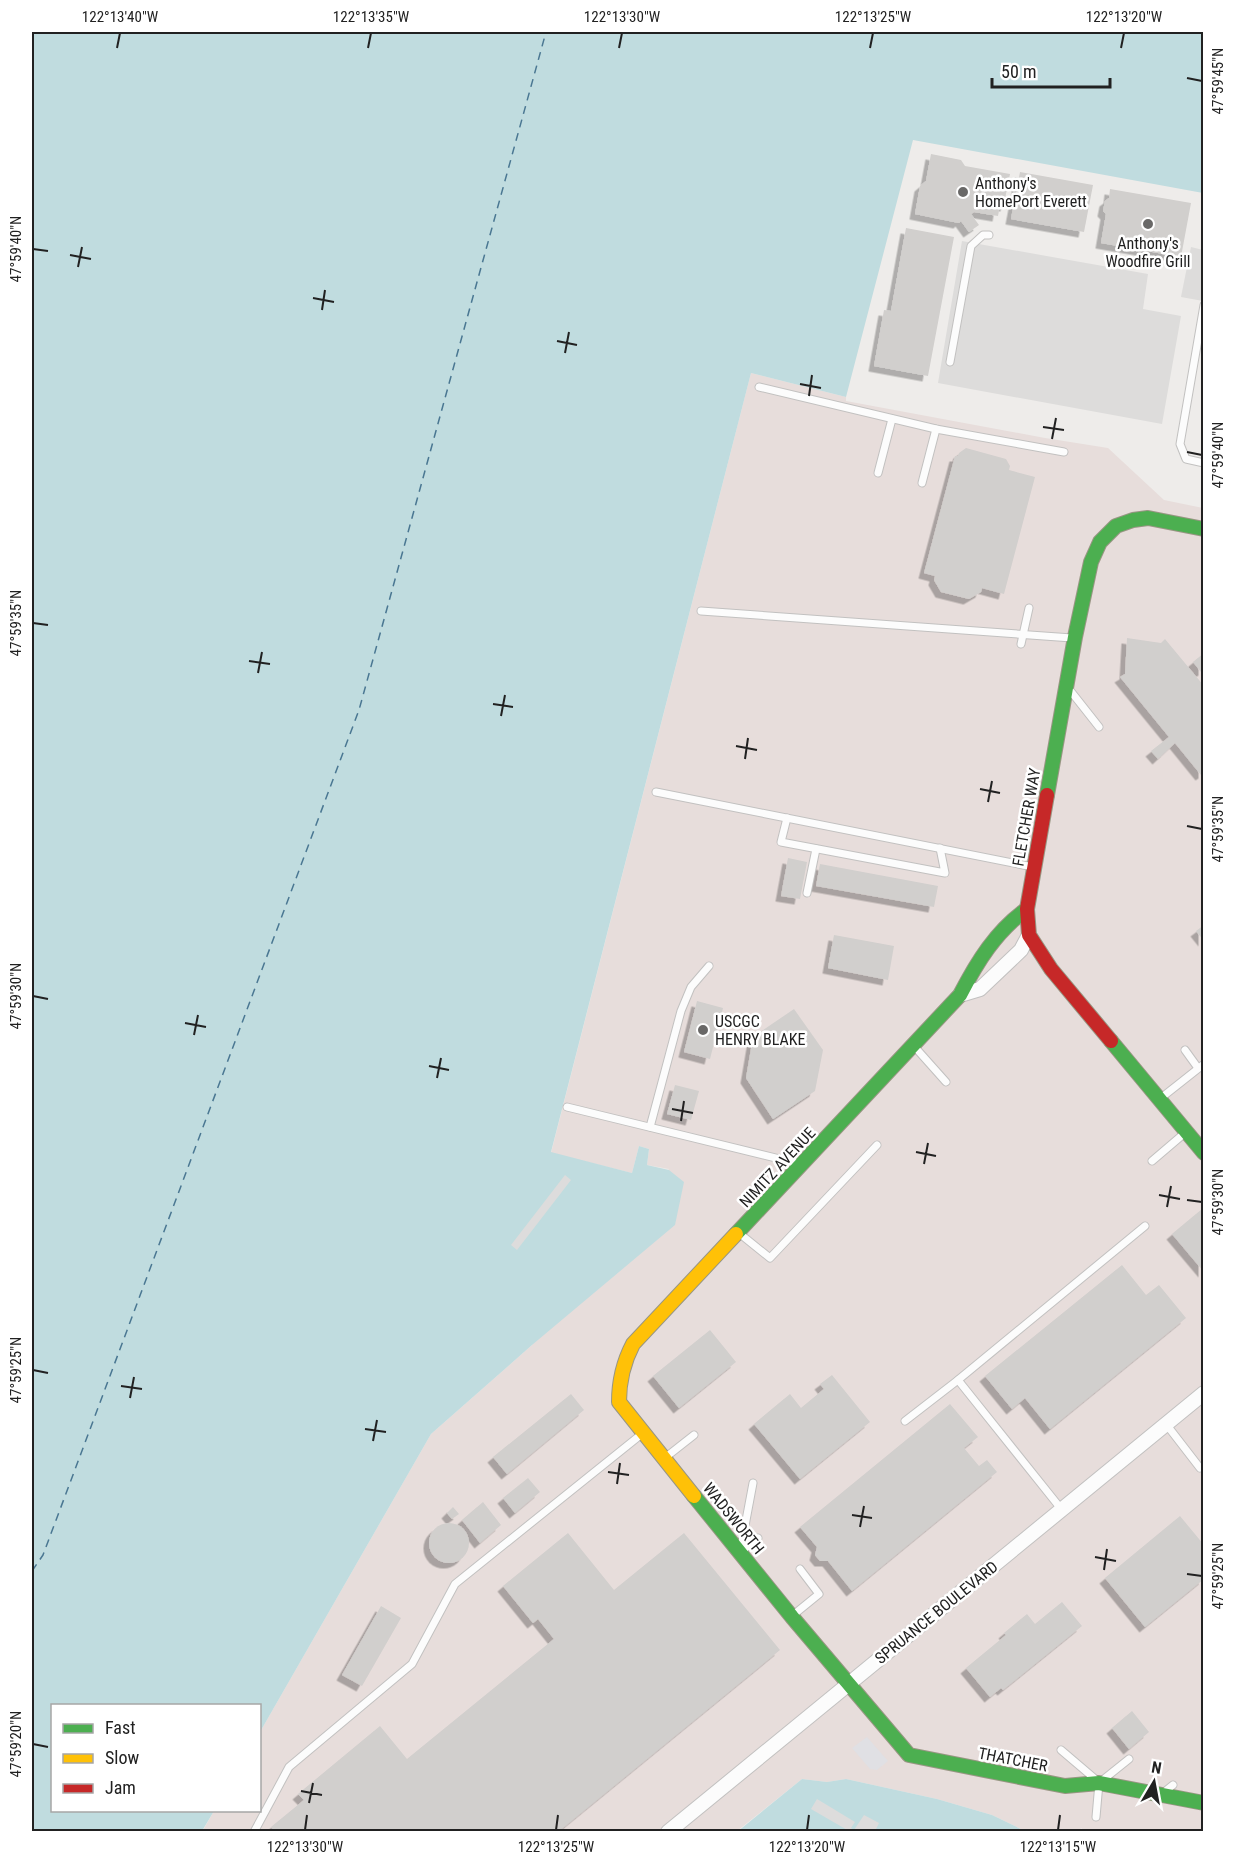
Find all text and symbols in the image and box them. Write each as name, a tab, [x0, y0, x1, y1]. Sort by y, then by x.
text: 122°13'40"W	[82, 8, 159, 26]
text: 122°13'35"W	[333, 8, 410, 26]
text: 122°13'30"W	[584, 8, 661, 26]
text: 122°13'25"W	[835, 8, 912, 26]
text: 122°13'20"W	[1086, 8, 1163, 26]
text: 47°59'45"N	[1209, 48, 1227, 114]
scale bar	[992, 51, 1110, 89]
text: 50 m	[1001, 61, 1036, 82]
place label: Anthony's HomePort Everett	[975, 174, 1087, 211]
marker: Anthony's HomePort Everett	[956, 185, 970, 199]
text: 47°59'40"N	[7, 216, 25, 282]
marker: Anthony's Woodfire Grill	[1141, 217, 1155, 231]
place label: Anthony's Woodfire Grill	[1105, 234, 1191, 271]
text: 47°59'40"N	[1209, 422, 1227, 488]
text: 47°59'35"N	[7, 590, 25, 656]
street label: FLETCHER WAY	[1009, 766, 1045, 868]
text: 47°59'35"N	[1209, 796, 1227, 862]
text: 47°59'30"N	[7, 963, 25, 1029]
place label: USCGC HENRY BLAKE	[715, 1012, 805, 1049]
marker: USCGC HENRY BLAKE	[696, 1023, 710, 1037]
street label: NIMITZ AVENUE	[735, 1123, 819, 1211]
text: 47°59'30"N	[1209, 1169, 1227, 1235]
text: 47°59'25"N	[7, 1337, 25, 1403]
street label: WADSWORTH	[699, 1479, 768, 1558]
text: 47°59'25"N	[1209, 1543, 1227, 1609]
street label: SPRUANCE BOULEVARD	[871, 1557, 1002, 1668]
legend	[51, 1704, 261, 1812]
text: 47°59'20"N	[7, 1711, 25, 1777]
text: Fast	[105, 1717, 136, 1738]
street label: THATCHER	[977, 1743, 1050, 1776]
text: Slow	[105, 1747, 140, 1768]
north arrow	[1124, 1752, 1184, 1812]
text: N	[1150, 1758, 1163, 1778]
text: Jam	[105, 1777, 136, 1798]
text: 122°13'30"W	[267, 1838, 344, 1856]
text: 122°13'25"W	[518, 1838, 595, 1856]
text: 122°13'20"W	[769, 1838, 846, 1856]
text: 122°13'15"W	[1020, 1838, 1097, 1856]

